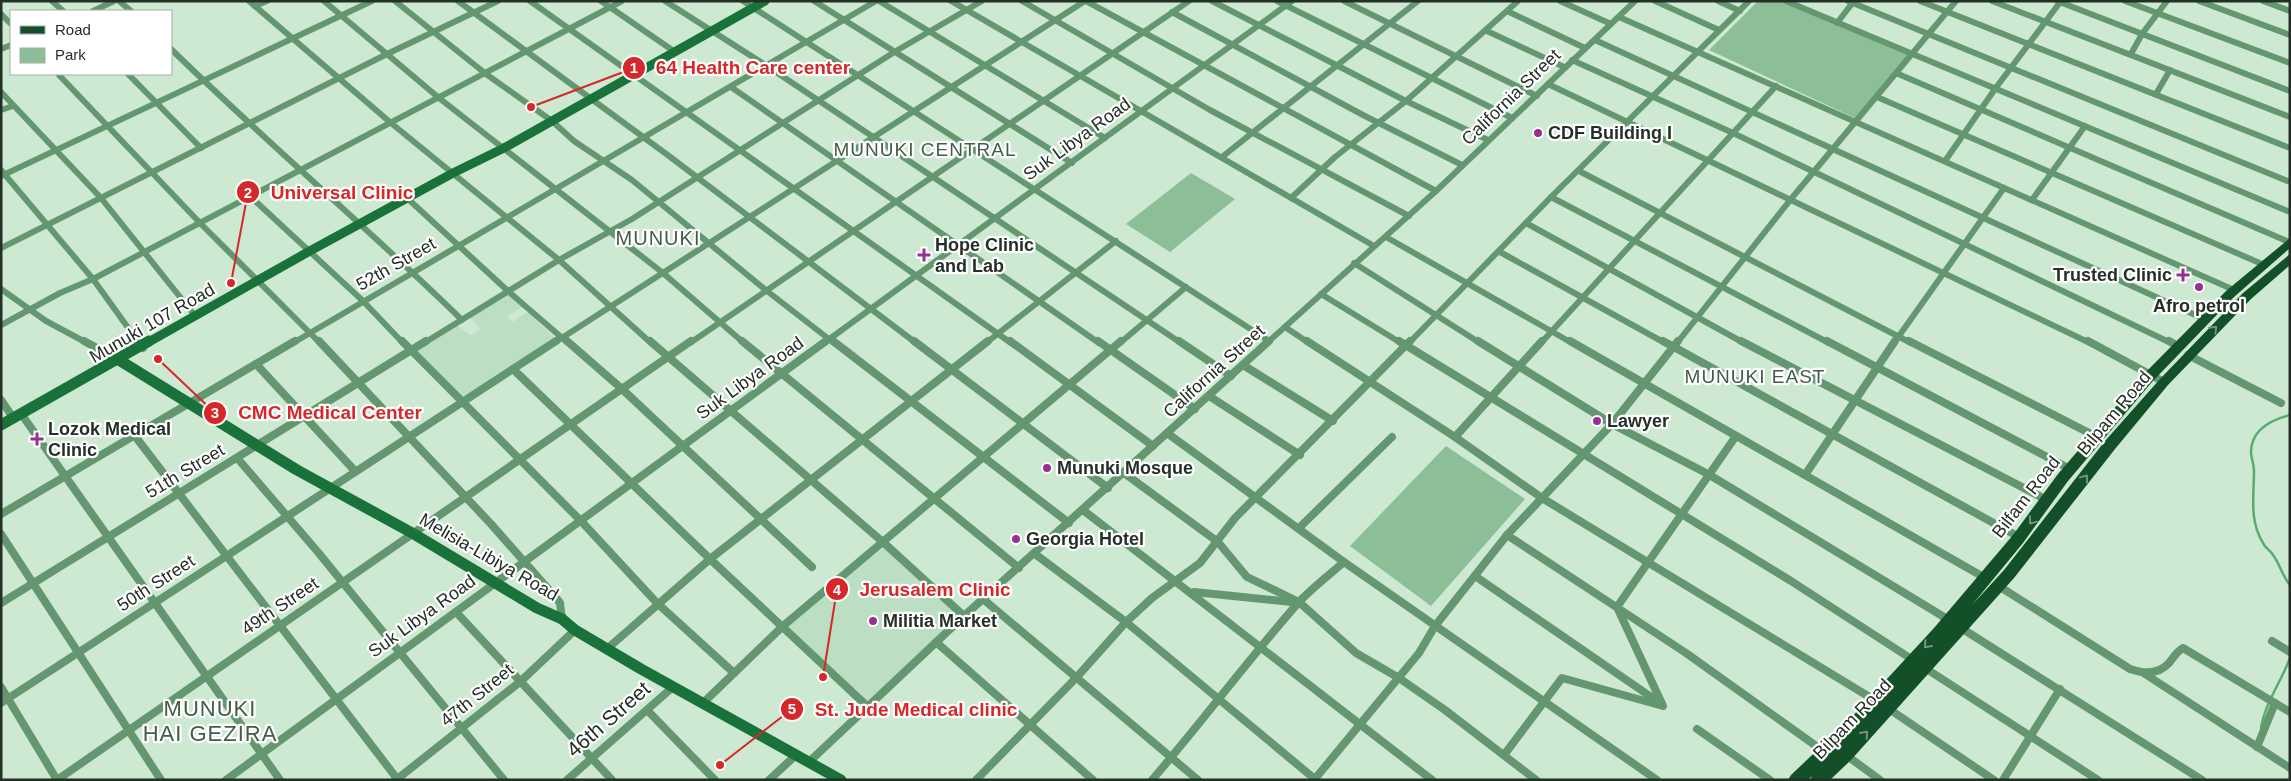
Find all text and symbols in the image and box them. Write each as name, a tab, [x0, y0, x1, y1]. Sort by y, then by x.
legend	[10, 10, 172, 75]
text: Road	[55, 21, 91, 38]
street label: California Street	[1458, 45, 1564, 149]
text: Park	[55, 46, 86, 63]
callout: 64 Health Care center	[621, 51, 861, 85]
text: 64 Health Care center	[656, 57, 851, 78]
text: 1	[630, 59, 638, 76]
street label: Suk Libya Road	[1020, 94, 1134, 184]
place label: CDF Building I	[1548, 123, 1672, 143]
marker: CDF Building I	[1532, 127, 1544, 139]
district label: MUNUKI CENTRAL	[834, 139, 1016, 160]
callout: Universal Clinic	[235, 175, 423, 209]
text: Universal Clinic	[271, 182, 414, 203]
text: 2	[244, 184, 252, 201]
district label: MUNUKI	[616, 227, 700, 249]
street label: 52th Street	[353, 233, 439, 295]
place label: Hope Clinic and Lab	[935, 235, 1034, 276]
marker: Hope Clinic and Lab	[917, 248, 931, 262]
place label: Trusted Clinic	[2053, 265, 2172, 285]
marker: Trusted Clinic	[2176, 268, 2190, 282]
street label: Munuki 107 Road	[86, 279, 218, 367]
marker: Afro petrol	[2193, 281, 2205, 293]
place label: Afro petrol	[2153, 296, 2245, 316]
street label: California Street	[1159, 320, 1269, 422]
one-way arrow	[2208, 325, 2217, 334]
street label: Suk Libya Road	[693, 333, 807, 423]
district label: MUNUKI EAST	[1685, 366, 1825, 387]
street label: Bilpam Road	[2073, 367, 2155, 459]
callout: CMC Medical Center	[203, 396, 431, 430]
text: CMC Medical Center	[238, 402, 422, 423]
text: 3	[211, 404, 219, 421]
place label: Lawyer	[1607, 411, 1669, 431]
marker: Lawyer	[1591, 415, 1603, 427]
place label: Lozok Medical Clinic	[48, 419, 171, 460]
marker: Lozok Medical Clinic	[30, 432, 44, 446]
street label: 51th Street	[142, 440, 228, 502]
street label: Bilfam Road	[1988, 452, 2064, 542]
place label: Munuki Mosque	[1057, 458, 1193, 478]
marker: Munuki Mosque	[1041, 462, 1053, 474]
one-way arrow	[2079, 474, 2088, 484]
street label: Melisia-Libiya Road	[416, 509, 562, 605]
one-way arrow	[2029, 515, 2037, 524]
place label: Georgia Hotel	[1026, 529, 1144, 549]
marker: Georgia Hotel	[1010, 533, 1022, 545]
street label: 50th Street	[114, 551, 198, 615]
street label: Suk Libya Road	[365, 571, 479, 661]
callout: Jerusalem Clinic	[824, 572, 1020, 606]
street label: 49th Street	[238, 573, 322, 639]
text: Jerusalem Clinic	[859, 579, 1011, 600]
text: 4	[833, 581, 842, 598]
place label: Militia Market	[883, 611, 997, 631]
marker: Militia Market	[867, 615, 879, 627]
one-way arrow	[1923, 639, 1932, 648]
street label: 47th Street	[436, 660, 518, 730]
street label: Bilpam Road	[1809, 675, 1895, 763]
street label: 46th Street	[562, 677, 654, 761]
callout: St. Jude Medical clinic	[779, 692, 1027, 726]
district label: MUNUKI HAI GEZIRA	[143, 696, 277, 746]
text: St. Jude Medical clinic	[815, 699, 1018, 720]
text: 5	[788, 700, 796, 717]
one-way arrow	[1860, 730, 1869, 739]

